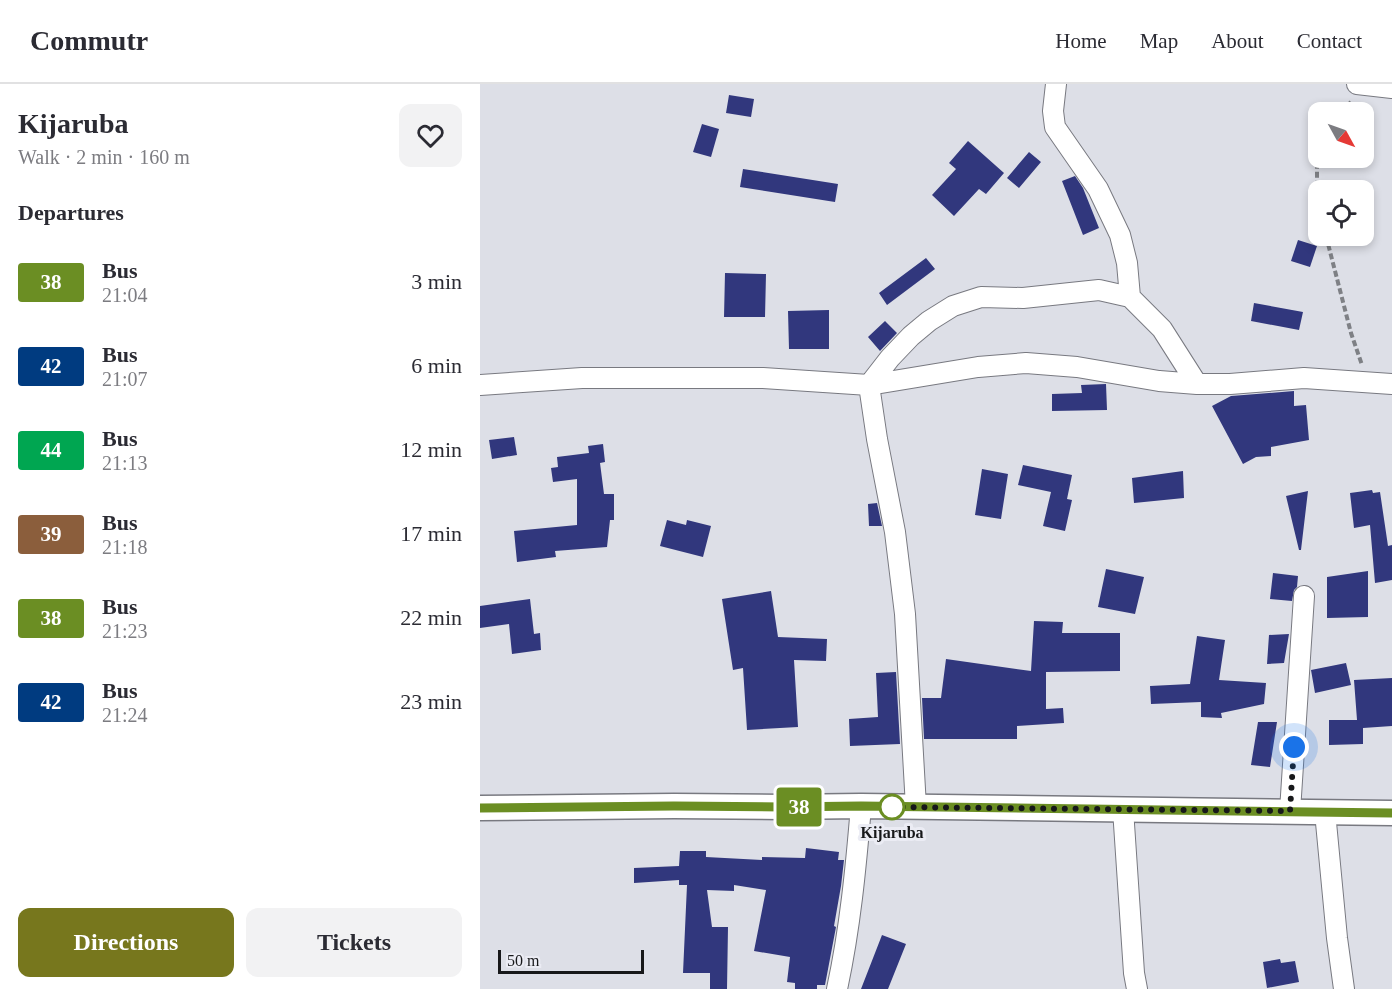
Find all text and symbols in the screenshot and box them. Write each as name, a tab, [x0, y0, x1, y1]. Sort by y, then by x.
text: Commutr	[30, 25, 148, 56]
text: Home	[1055, 29, 1107, 53]
text: Map	[1140, 29, 1178, 53]
text: About	[1211, 29, 1264, 53]
text: Contact	[1297, 29, 1362, 53]
north arrow	[1308, 102, 1374, 168]
map controls	[1308, 102, 1374, 246]
button: heart	[399, 104, 462, 167]
text: Kijaruba	[18, 108, 128, 139]
text: Walk · 2 min · 160 m	[18, 146, 190, 168]
button: locate	[1308, 180, 1374, 246]
text: Departures	[18, 200, 124, 225]
text: Bus	[102, 258, 137, 283]
text: 3 min	[411, 269, 462, 294]
text: 38	[41, 270, 62, 294]
text: 21:04	[102, 284, 148, 306]
text: Bus	[102, 342, 137, 367]
text: 6 min	[411, 353, 462, 378]
text: 42	[41, 354, 62, 378]
text: 21:07	[102, 368, 148, 390]
text: Bus	[102, 426, 137, 451]
text: 12 min	[400, 437, 462, 462]
text: 44	[41, 438, 62, 462]
text: 21:13	[102, 452, 148, 474]
text: Bus	[102, 510, 137, 535]
text: 17 min	[400, 521, 462, 546]
text: 39	[41, 522, 62, 546]
text: 21:18	[102, 536, 148, 558]
text: Bus	[102, 594, 137, 619]
text: 22 min	[400, 605, 462, 630]
text: 38	[41, 606, 62, 630]
text: 21:23	[102, 620, 148, 642]
text: Bus	[102, 678, 137, 703]
text: 23 min	[400, 689, 462, 714]
text: 42	[41, 690, 62, 714]
text: 21:24	[102, 704, 148, 726]
your location	[1279, 732, 1309, 762]
line badge: 38	[772, 788, 826, 826]
marker: Kijaruba	[879, 794, 905, 820]
text: 38	[789, 795, 810, 819]
place label: Kijaruba	[860, 824, 924, 842]
button: Directions	[18, 908, 234, 977]
button: Tickets	[246, 908, 462, 977]
scale bar	[498, 947, 644, 974]
text: 50 m	[507, 952, 539, 969]

